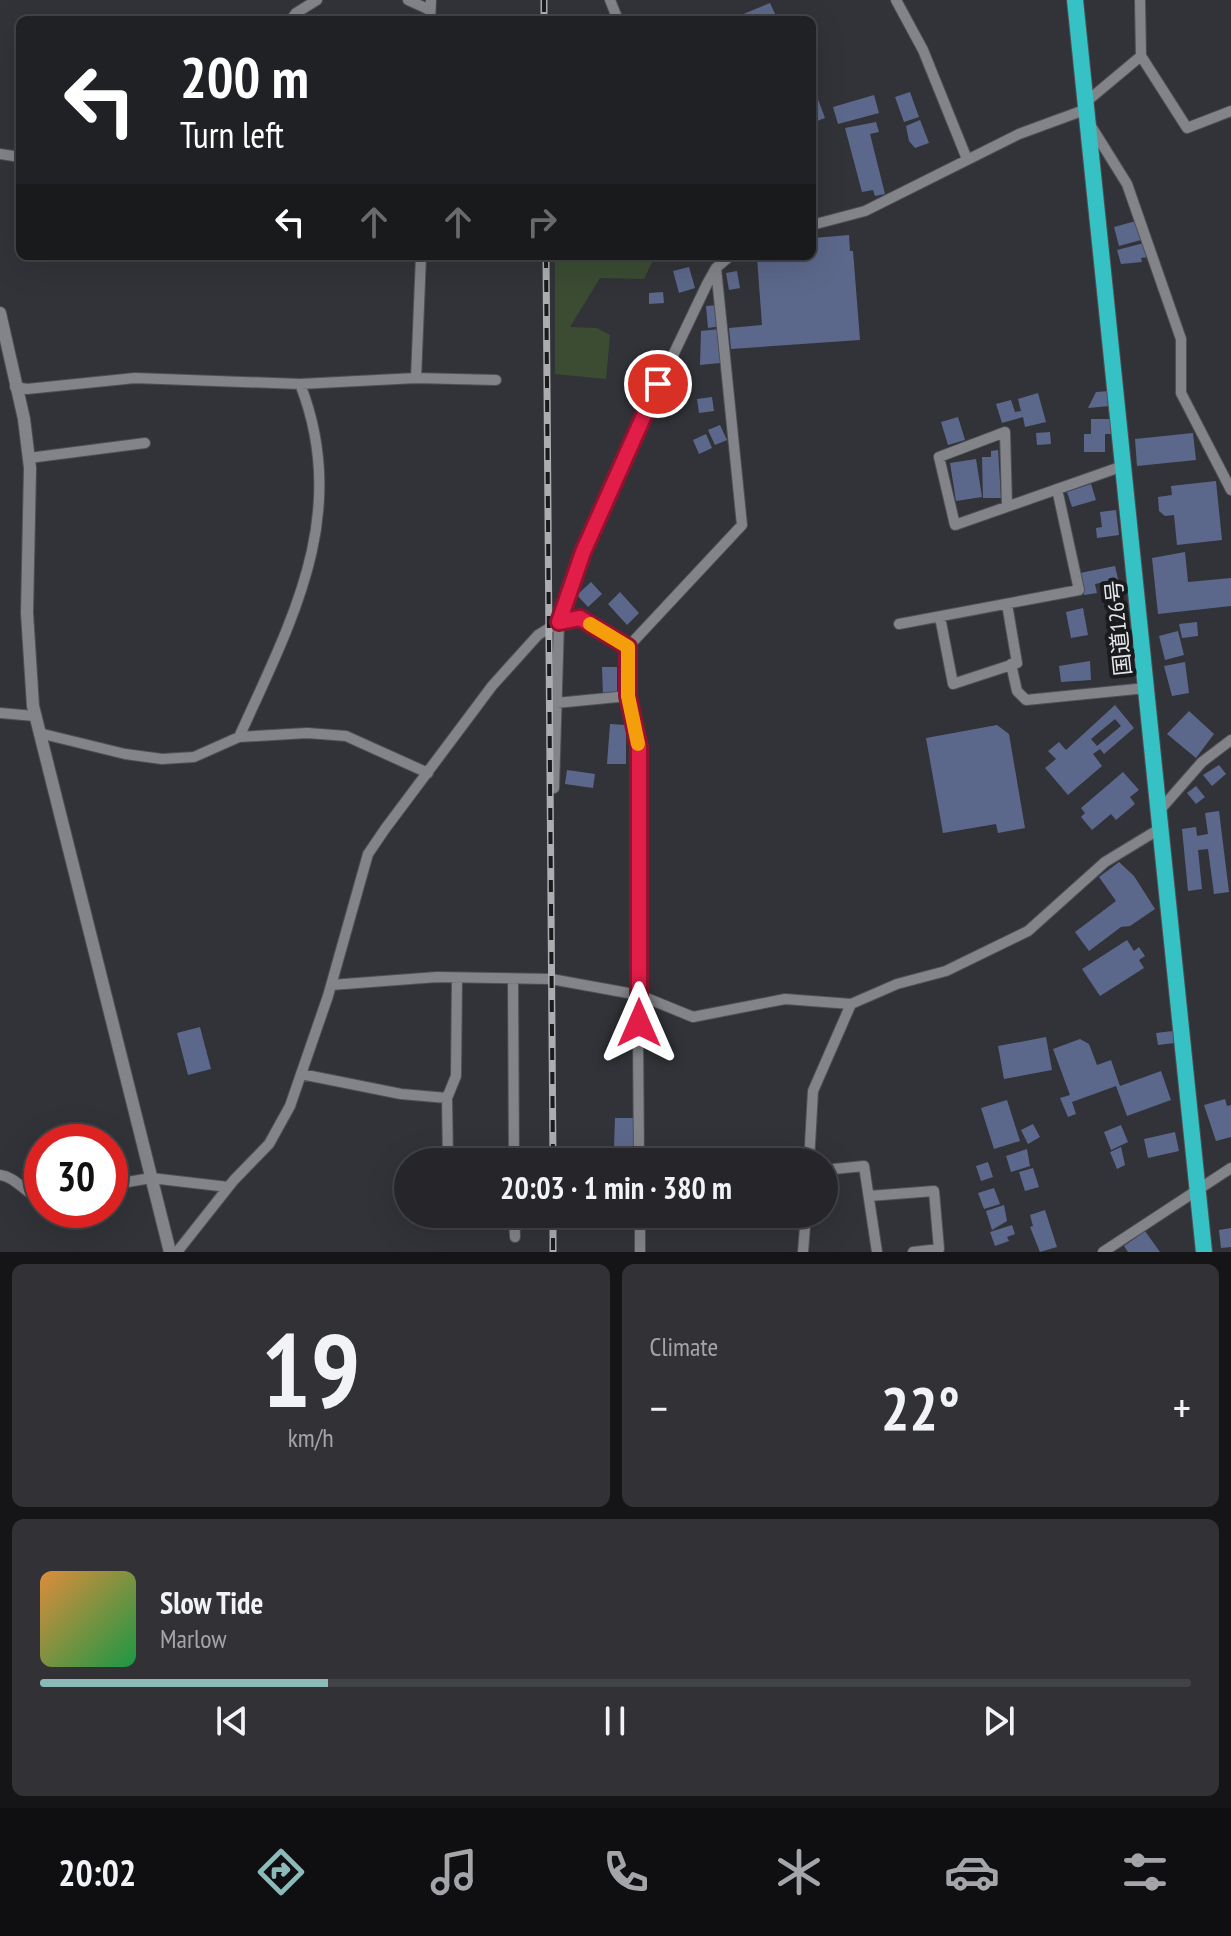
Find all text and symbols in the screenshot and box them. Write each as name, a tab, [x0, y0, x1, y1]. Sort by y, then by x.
text: 200 m	[180, 41, 309, 113]
icon: left	[48, 48, 152, 152]
text: Turn left	[180, 111, 284, 158]
icon: left	[268, 200, 312, 244]
icon: ahead	[352, 200, 396, 244]
icon: ahead	[436, 200, 480, 244]
icon: right	[520, 200, 564, 244]
pin	[624, 350, 692, 418]
icon: arrive	[636, 362, 680, 406]
street label: 国道126号	[1099, 579, 1137, 677]
position arrow	[597, 981, 681, 1065]
speed limit sign: 30	[24, 1124, 128, 1228]
text: 20:03 · 1 min · 380 m	[500, 1168, 732, 1207]
text: 19	[261, 1301, 360, 1436]
text: Climate	[650, 1330, 718, 1363]
text: 22°	[881, 1369, 960, 1447]
text: −	[650, 1379, 668, 1436]
text: +	[1173, 1379, 1191, 1436]
text: km/h	[288, 1421, 334, 1454]
text: Slow Tide	[160, 1583, 263, 1622]
text: Marlow	[160, 1622, 226, 1655]
icon: previous	[210, 1699, 254, 1743]
icon: pause	[593, 1699, 637, 1743]
icon: next	[977, 1699, 1021, 1743]
icon: directions	[253, 1844, 309, 1900]
icon: music	[426, 1844, 482, 1900]
icon: phone	[598, 1844, 654, 1900]
icon: climate	[771, 1844, 827, 1900]
icon: car	[944, 1844, 1000, 1900]
icon: filters	[1117, 1844, 1173, 1900]
text: 20:02	[58, 1849, 136, 1896]

